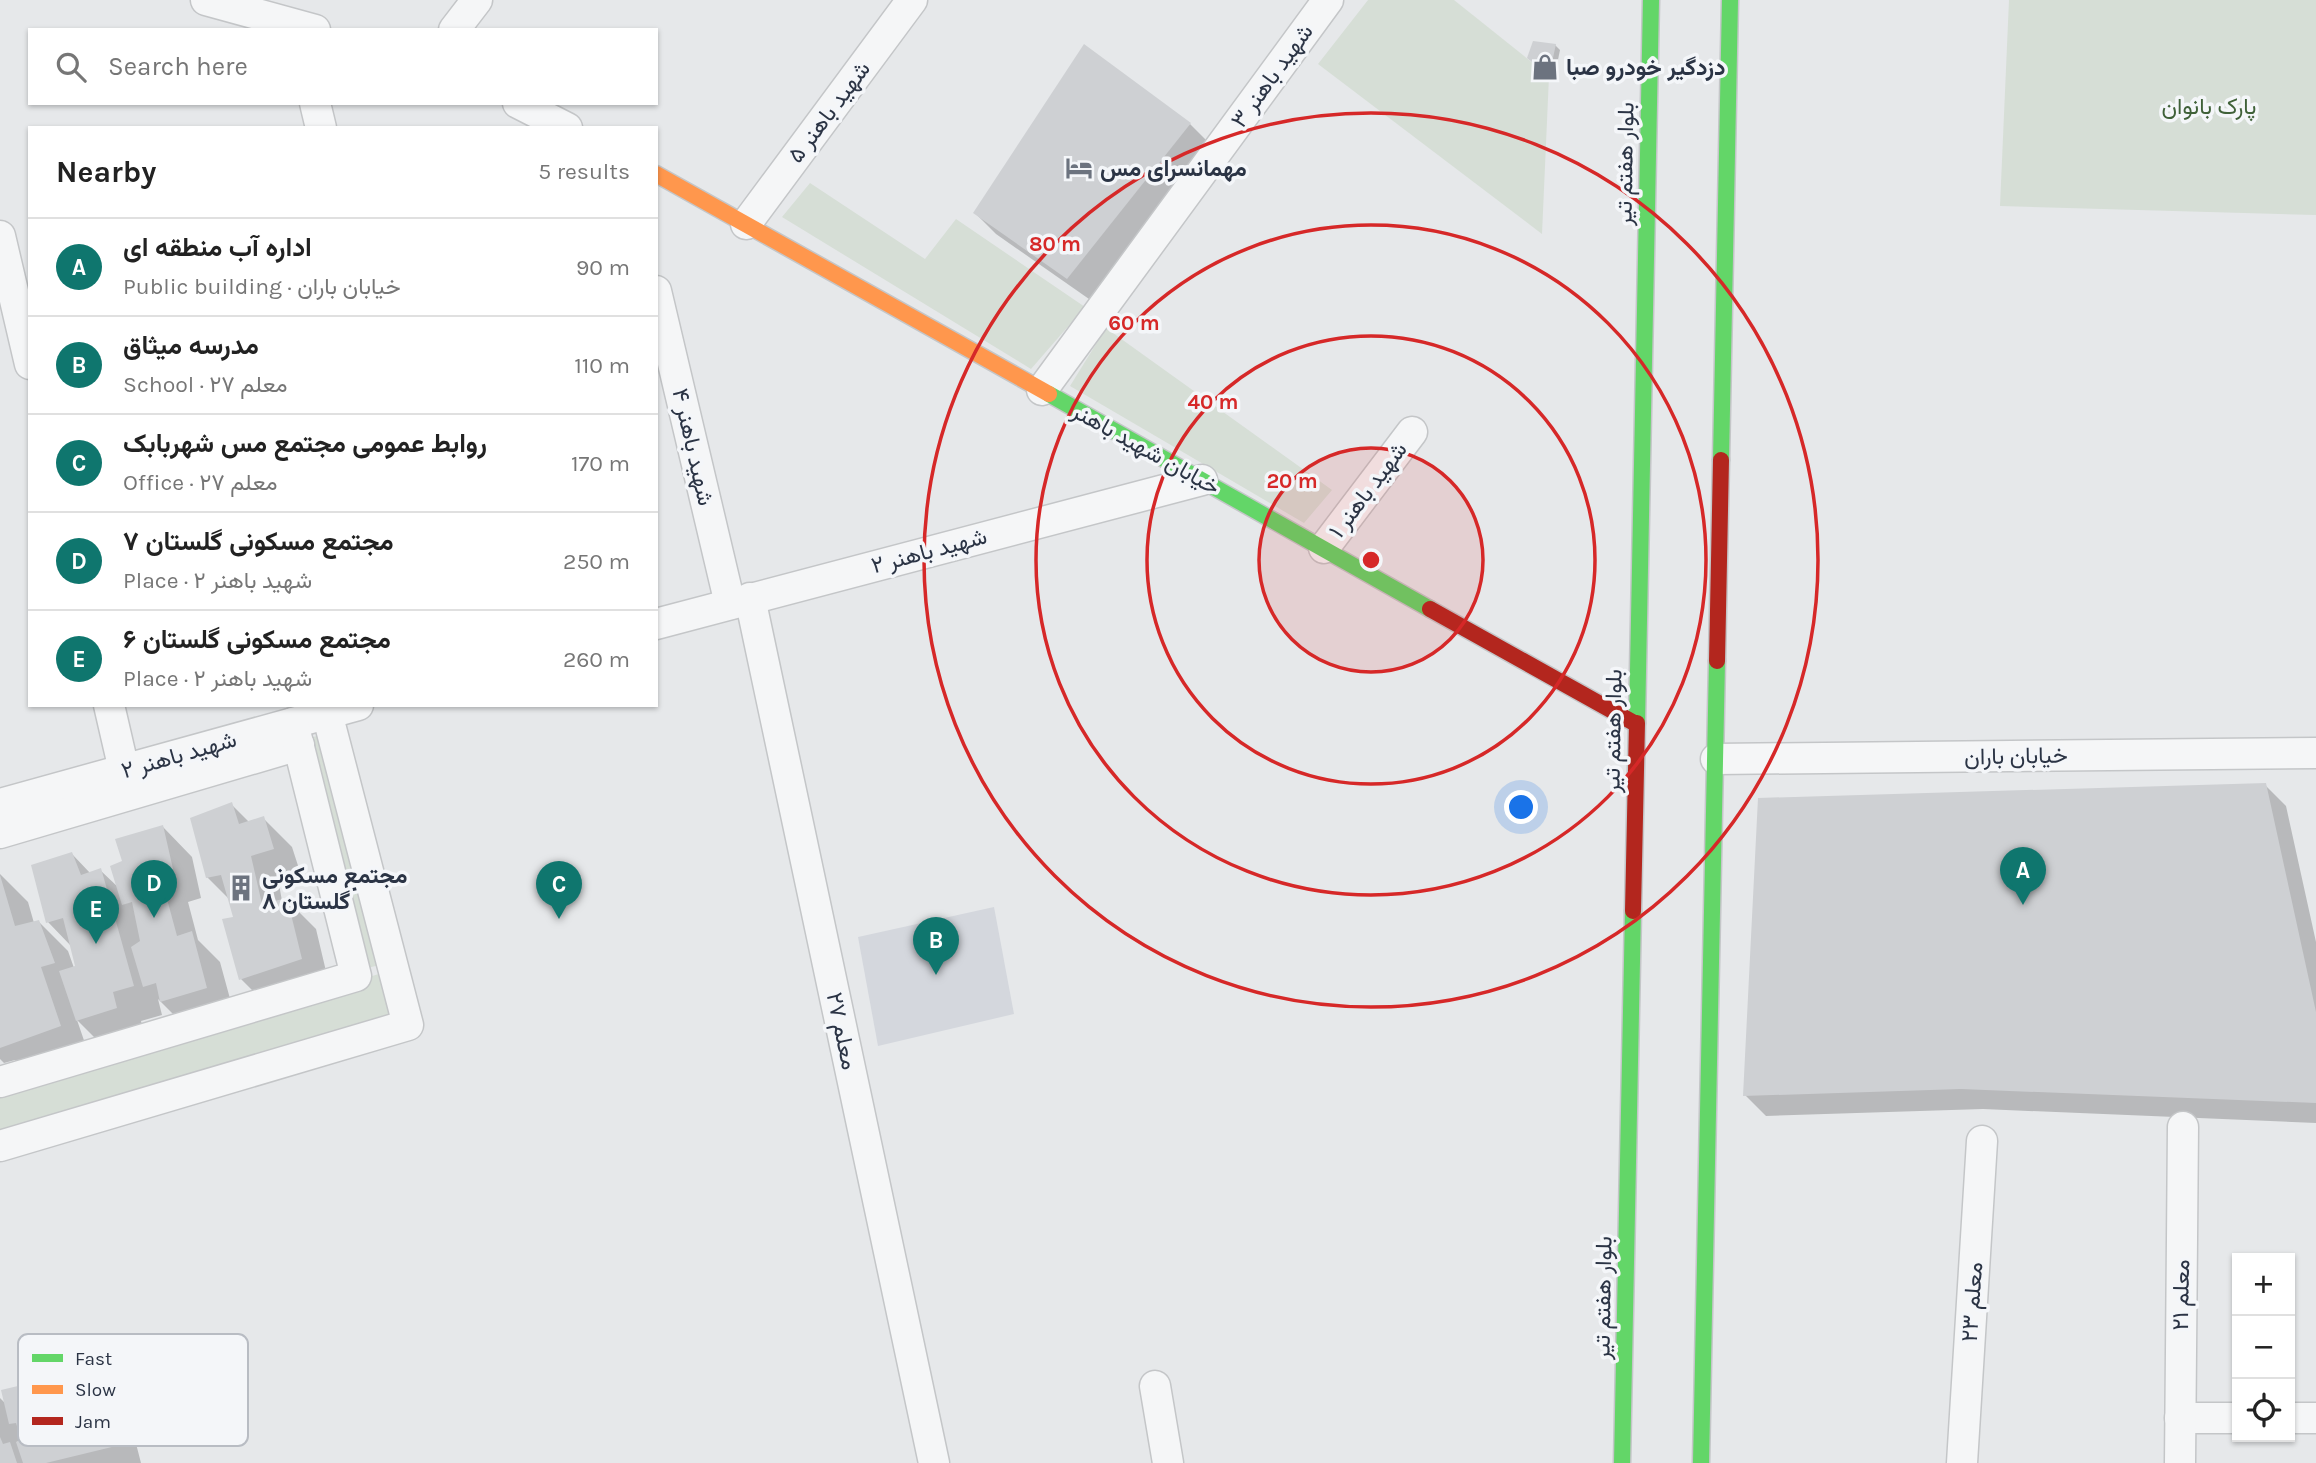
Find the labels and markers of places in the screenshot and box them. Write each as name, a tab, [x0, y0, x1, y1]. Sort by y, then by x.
shop icon: دزدگیر خودرو صبا	[1530, 52, 1560, 82]
place label: دزدگیر خودرو صبا	[1566, 54, 1725, 82]
hotel icon: مهمانسرای مس	[1064, 153, 1094, 183]
place label: مهمانسرای مس	[1100, 155, 1247, 183]
centre of rings	[1359, 548, 1383, 572]
pin: A	[2000, 847, 2046, 905]
pin: D	[131, 860, 177, 918]
pin: C	[536, 861, 582, 919]
place label: مجتمع مسکونی گلستان ۸	[262, 862, 407, 915]
building icon: مجتمع مسکونی گلستان ۸	[226, 873, 256, 903]
pin: E	[73, 886, 119, 944]
pin: B	[913, 917, 959, 975]

